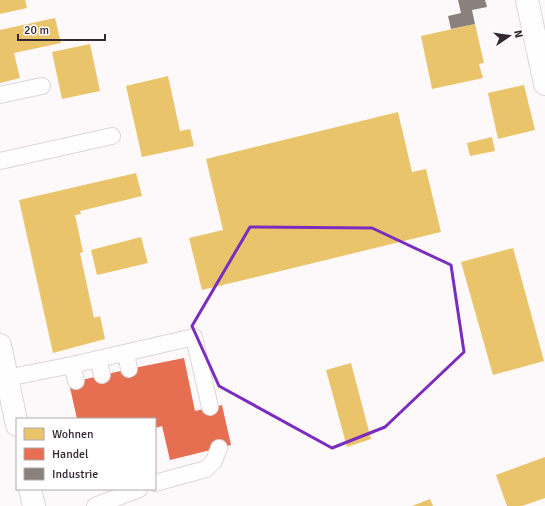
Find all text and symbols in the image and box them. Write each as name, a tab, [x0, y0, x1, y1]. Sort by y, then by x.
scale bar	[18, 16, 105, 42]
north arrow	[489, 16, 529, 56]
text: 20 m	[24, 23, 49, 38]
text: N	[511, 29, 525, 39]
legend	[16, 418, 156, 490]
text: Wohnen	[52, 427, 94, 442]
text: Handel	[52, 447, 89, 462]
text: Industrie	[52, 467, 98, 482]

